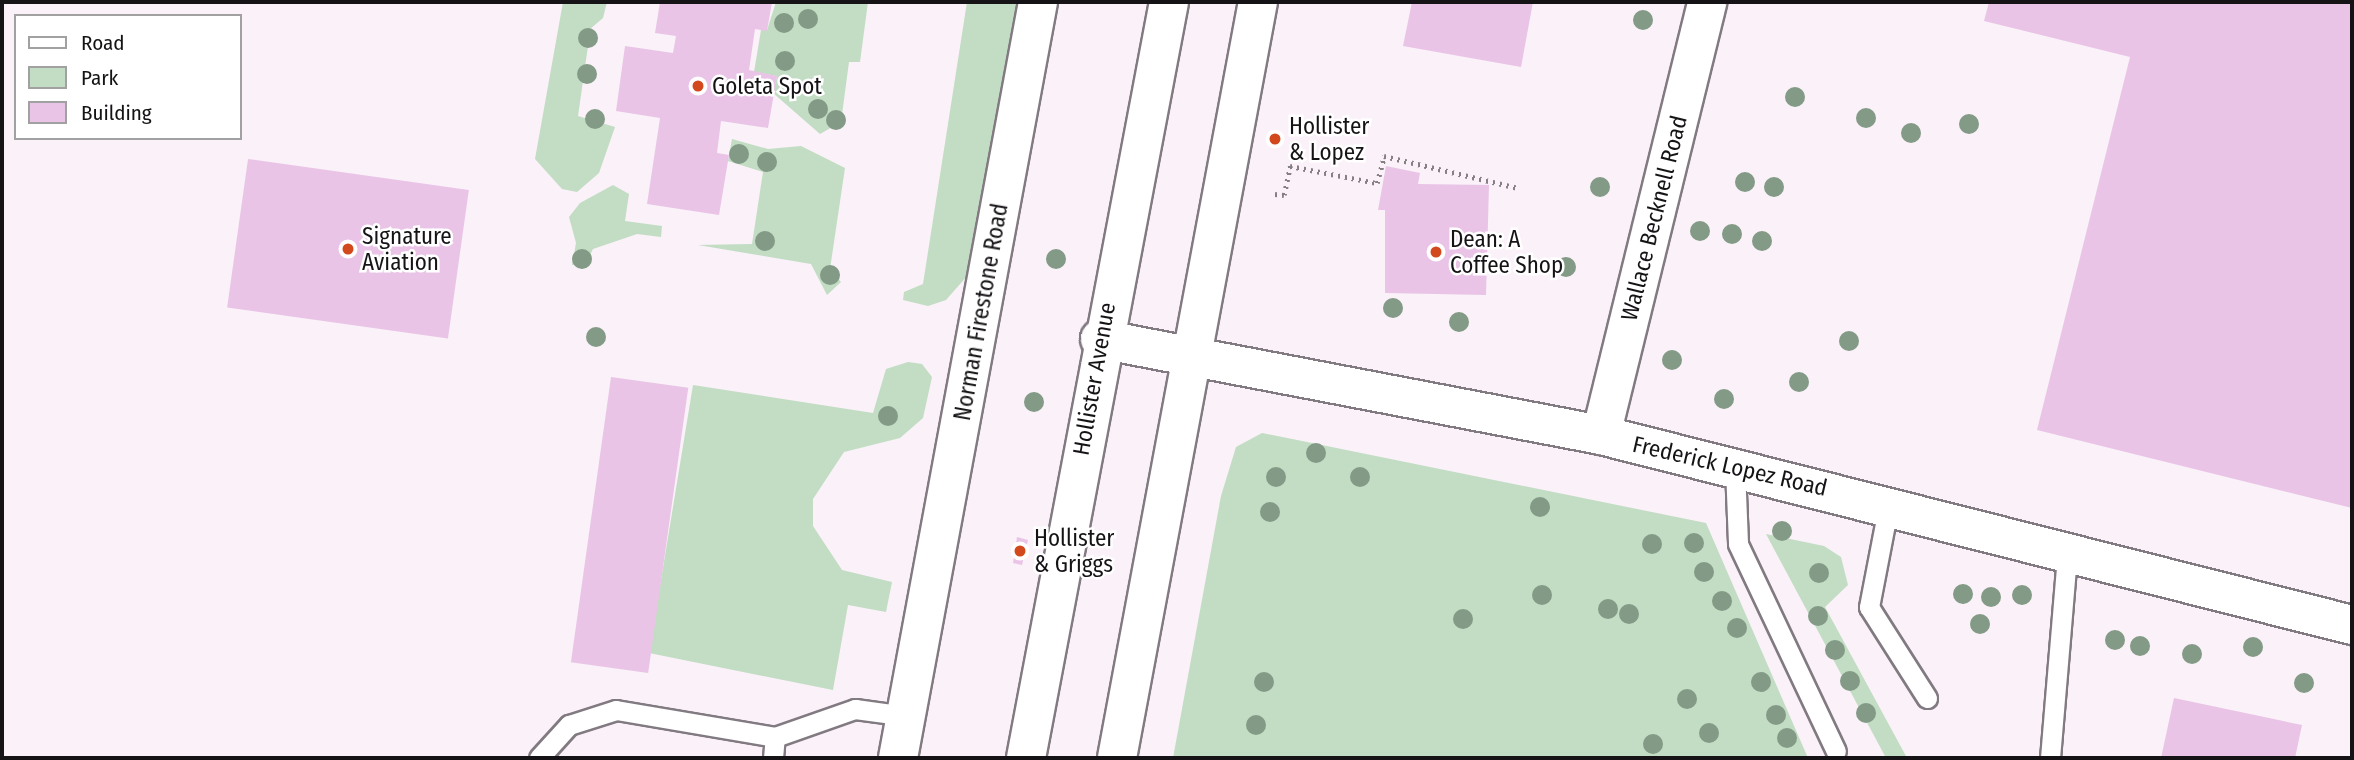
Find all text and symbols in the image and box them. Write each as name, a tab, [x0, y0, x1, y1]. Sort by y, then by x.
legend	[14, 14, 242, 140]
text: Road	[81, 30, 125, 56]
text: Park	[81, 65, 118, 91]
place label: Goleta Spot	[712, 72, 822, 100]
marker: Goleta Spot	[690, 78, 706, 94]
text: Building	[81, 100, 152, 126]
place label: Hollister & Lopez	[1289, 112, 1369, 166]
street label: Wallace Becknell Road	[1615, 113, 1693, 323]
marker: Hollister & Lopez	[1267, 131, 1283, 147]
street label: Norman Firestone Road	[948, 201, 1014, 423]
place label: Signature Aviation	[362, 222, 452, 276]
place label: Dean: A Coffee Shop	[1450, 225, 1563, 279]
marker: Signature Aviation	[340, 241, 356, 257]
marker: Dean: A Coffee Shop	[1428, 244, 1444, 260]
street label: Hollister Avenue	[1067, 300, 1121, 458]
street label: Frederick Lopez Road	[1630, 430, 1830, 502]
place label: Hollister & Griggs	[1034, 524, 1114, 578]
marker: Hollister & Griggs	[1012, 543, 1028, 559]

